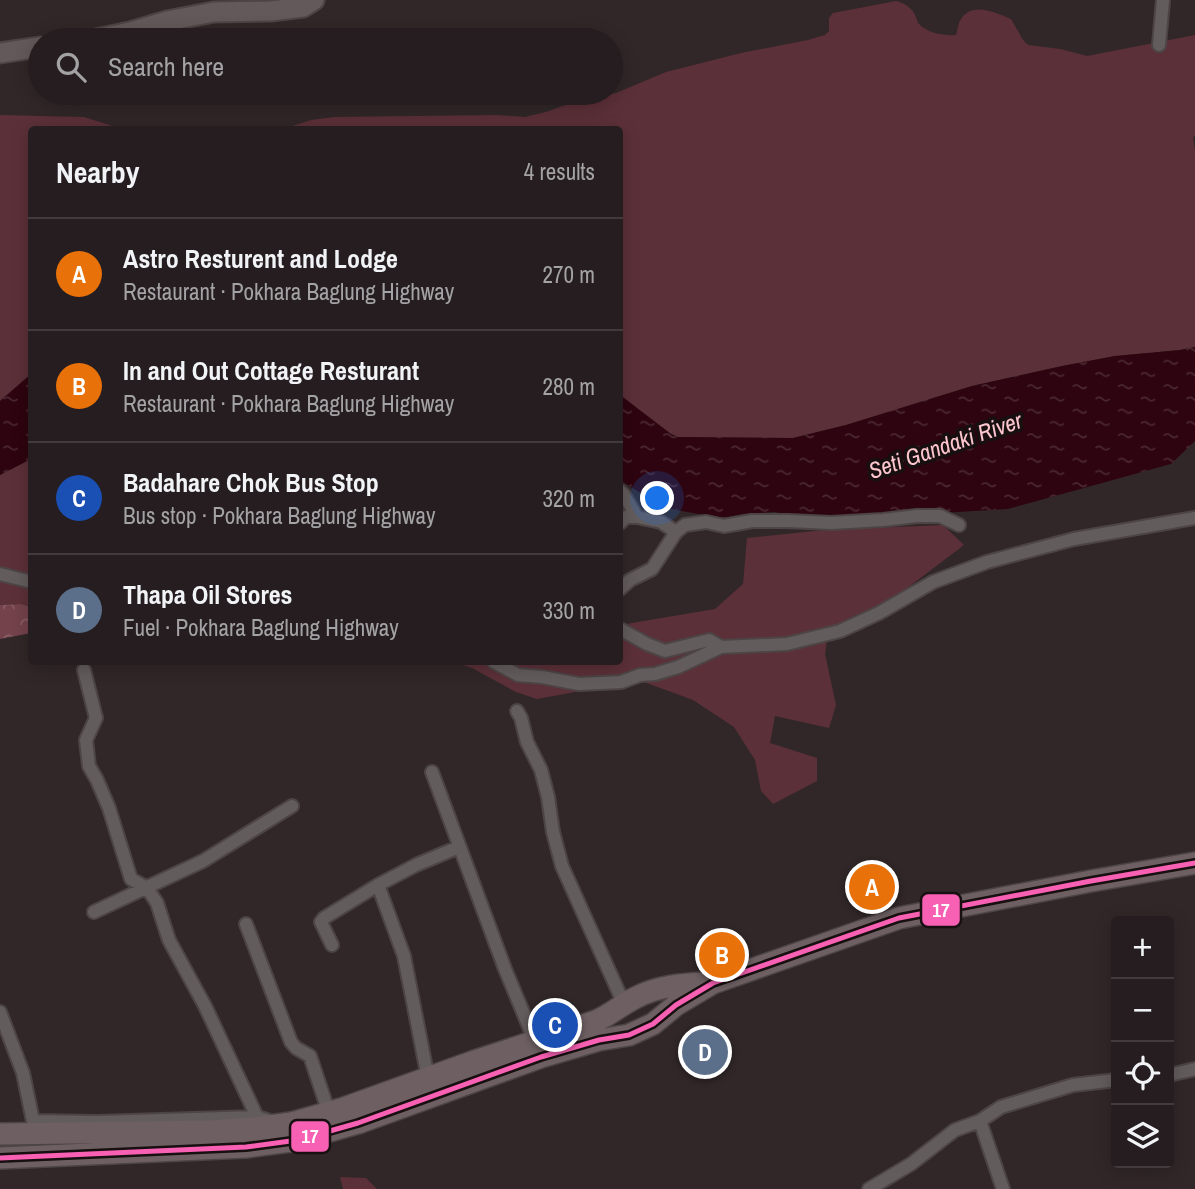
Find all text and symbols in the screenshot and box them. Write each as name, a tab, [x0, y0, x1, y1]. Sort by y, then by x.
search box	[28, 28, 623, 105]
icon: search	[52, 48, 90, 86]
text: Search here	[108, 49, 224, 84]
text: Nearby	[56, 152, 139, 192]
text: 4 results	[524, 156, 595, 187]
text: Astro Resturent and Lodge	[123, 241, 398, 276]
text: A	[72, 259, 86, 290]
text: 270 m	[543, 259, 595, 290]
text: Restaurant · Pokhara Baglung Highway	[123, 276, 454, 307]
text: In and Out Cottage Resturant	[123, 353, 419, 388]
text: B	[72, 371, 86, 402]
text: 280 m	[543, 371, 595, 402]
text: Restaurant · Pokhara Baglung Highway	[123, 388, 454, 419]
water label: Seti Gandaki River	[864, 404, 1027, 486]
text: Badahare Chok Bus Stop	[123, 465, 379, 500]
your location	[640, 481, 674, 515]
text: C	[72, 483, 86, 514]
text: 320 m	[543, 483, 595, 514]
text: Bus stop · Pokhara Baglung Highway	[123, 500, 435, 531]
text: Thapa Oil Stores	[123, 577, 292, 612]
text: D	[72, 595, 86, 626]
text: 330 m	[543, 595, 595, 626]
text: Fuel · Pokhara Baglung Highway	[123, 612, 399, 643]
pin: A	[849, 861, 895, 913]
line badge: 17	[921, 893, 961, 927]
text: 17	[932, 897, 950, 923]
map controls	[1111, 916, 1174, 1168]
button: +	[1111, 916, 1174, 979]
pin: B	[699, 929, 745, 981]
button: −	[1111, 979, 1174, 1042]
pin: C	[532, 999, 578, 1051]
pin: D	[682, 1026, 728, 1078]
button: locate	[1111, 1042, 1174, 1105]
button: layers	[1111, 1105, 1174, 1168]
line badge: 17	[290, 1120, 330, 1153]
text: 17	[301, 1123, 319, 1149]

